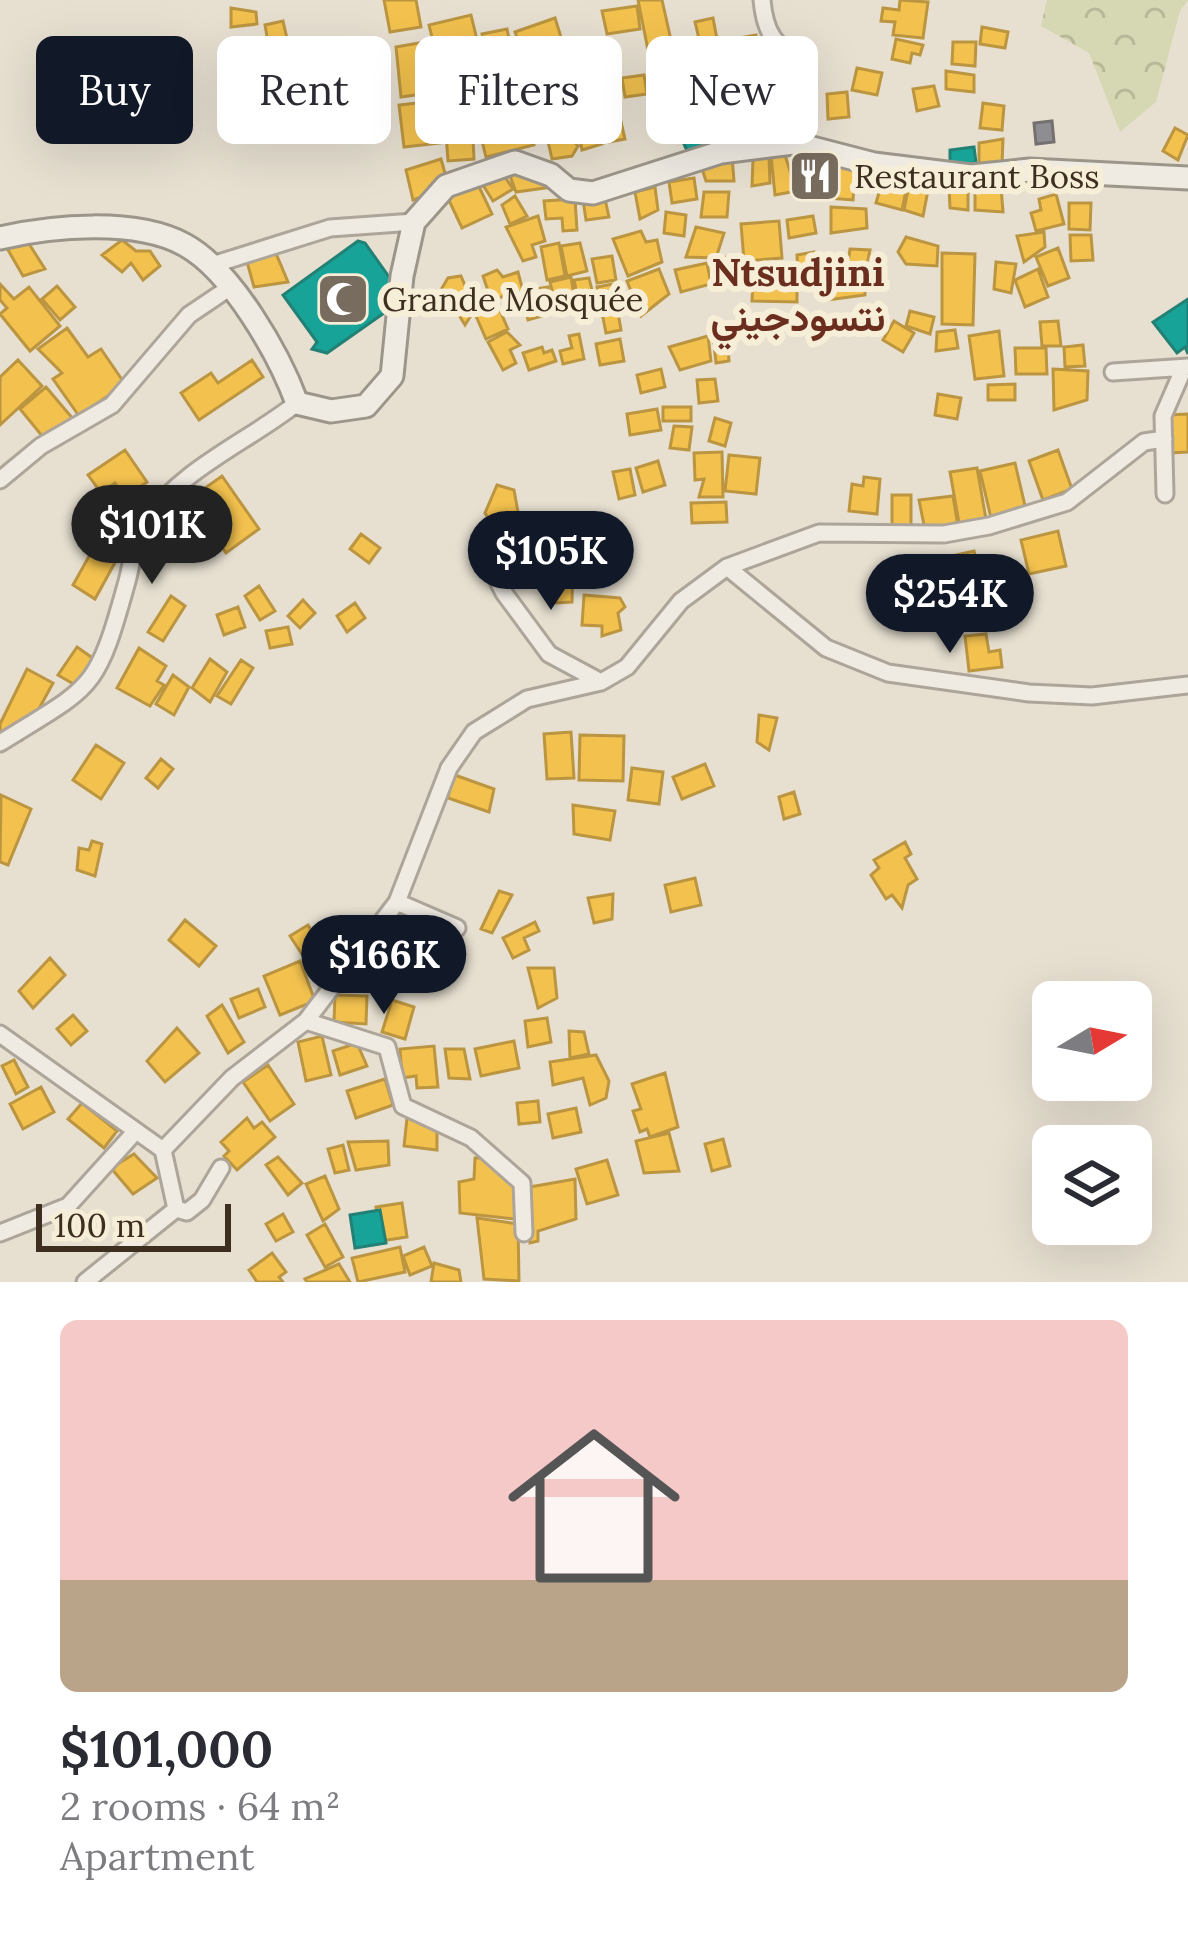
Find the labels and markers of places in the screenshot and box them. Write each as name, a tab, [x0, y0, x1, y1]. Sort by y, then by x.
restaurant icon: Restaurant Boss	[787, 148, 843, 204]
place label: Restaurant Boss	[854, 155, 1100, 197]
mosque icon: Grande Mosquée	[315, 271, 371, 327]
place label: Grande Mosquée	[382, 278, 644, 320]
pin: $101K	[68, 485, 236, 587]
pin: $105K	[467, 511, 635, 613]
pin: $254K	[866, 554, 1034, 656]
pin: $166K	[300, 915, 468, 1017]

